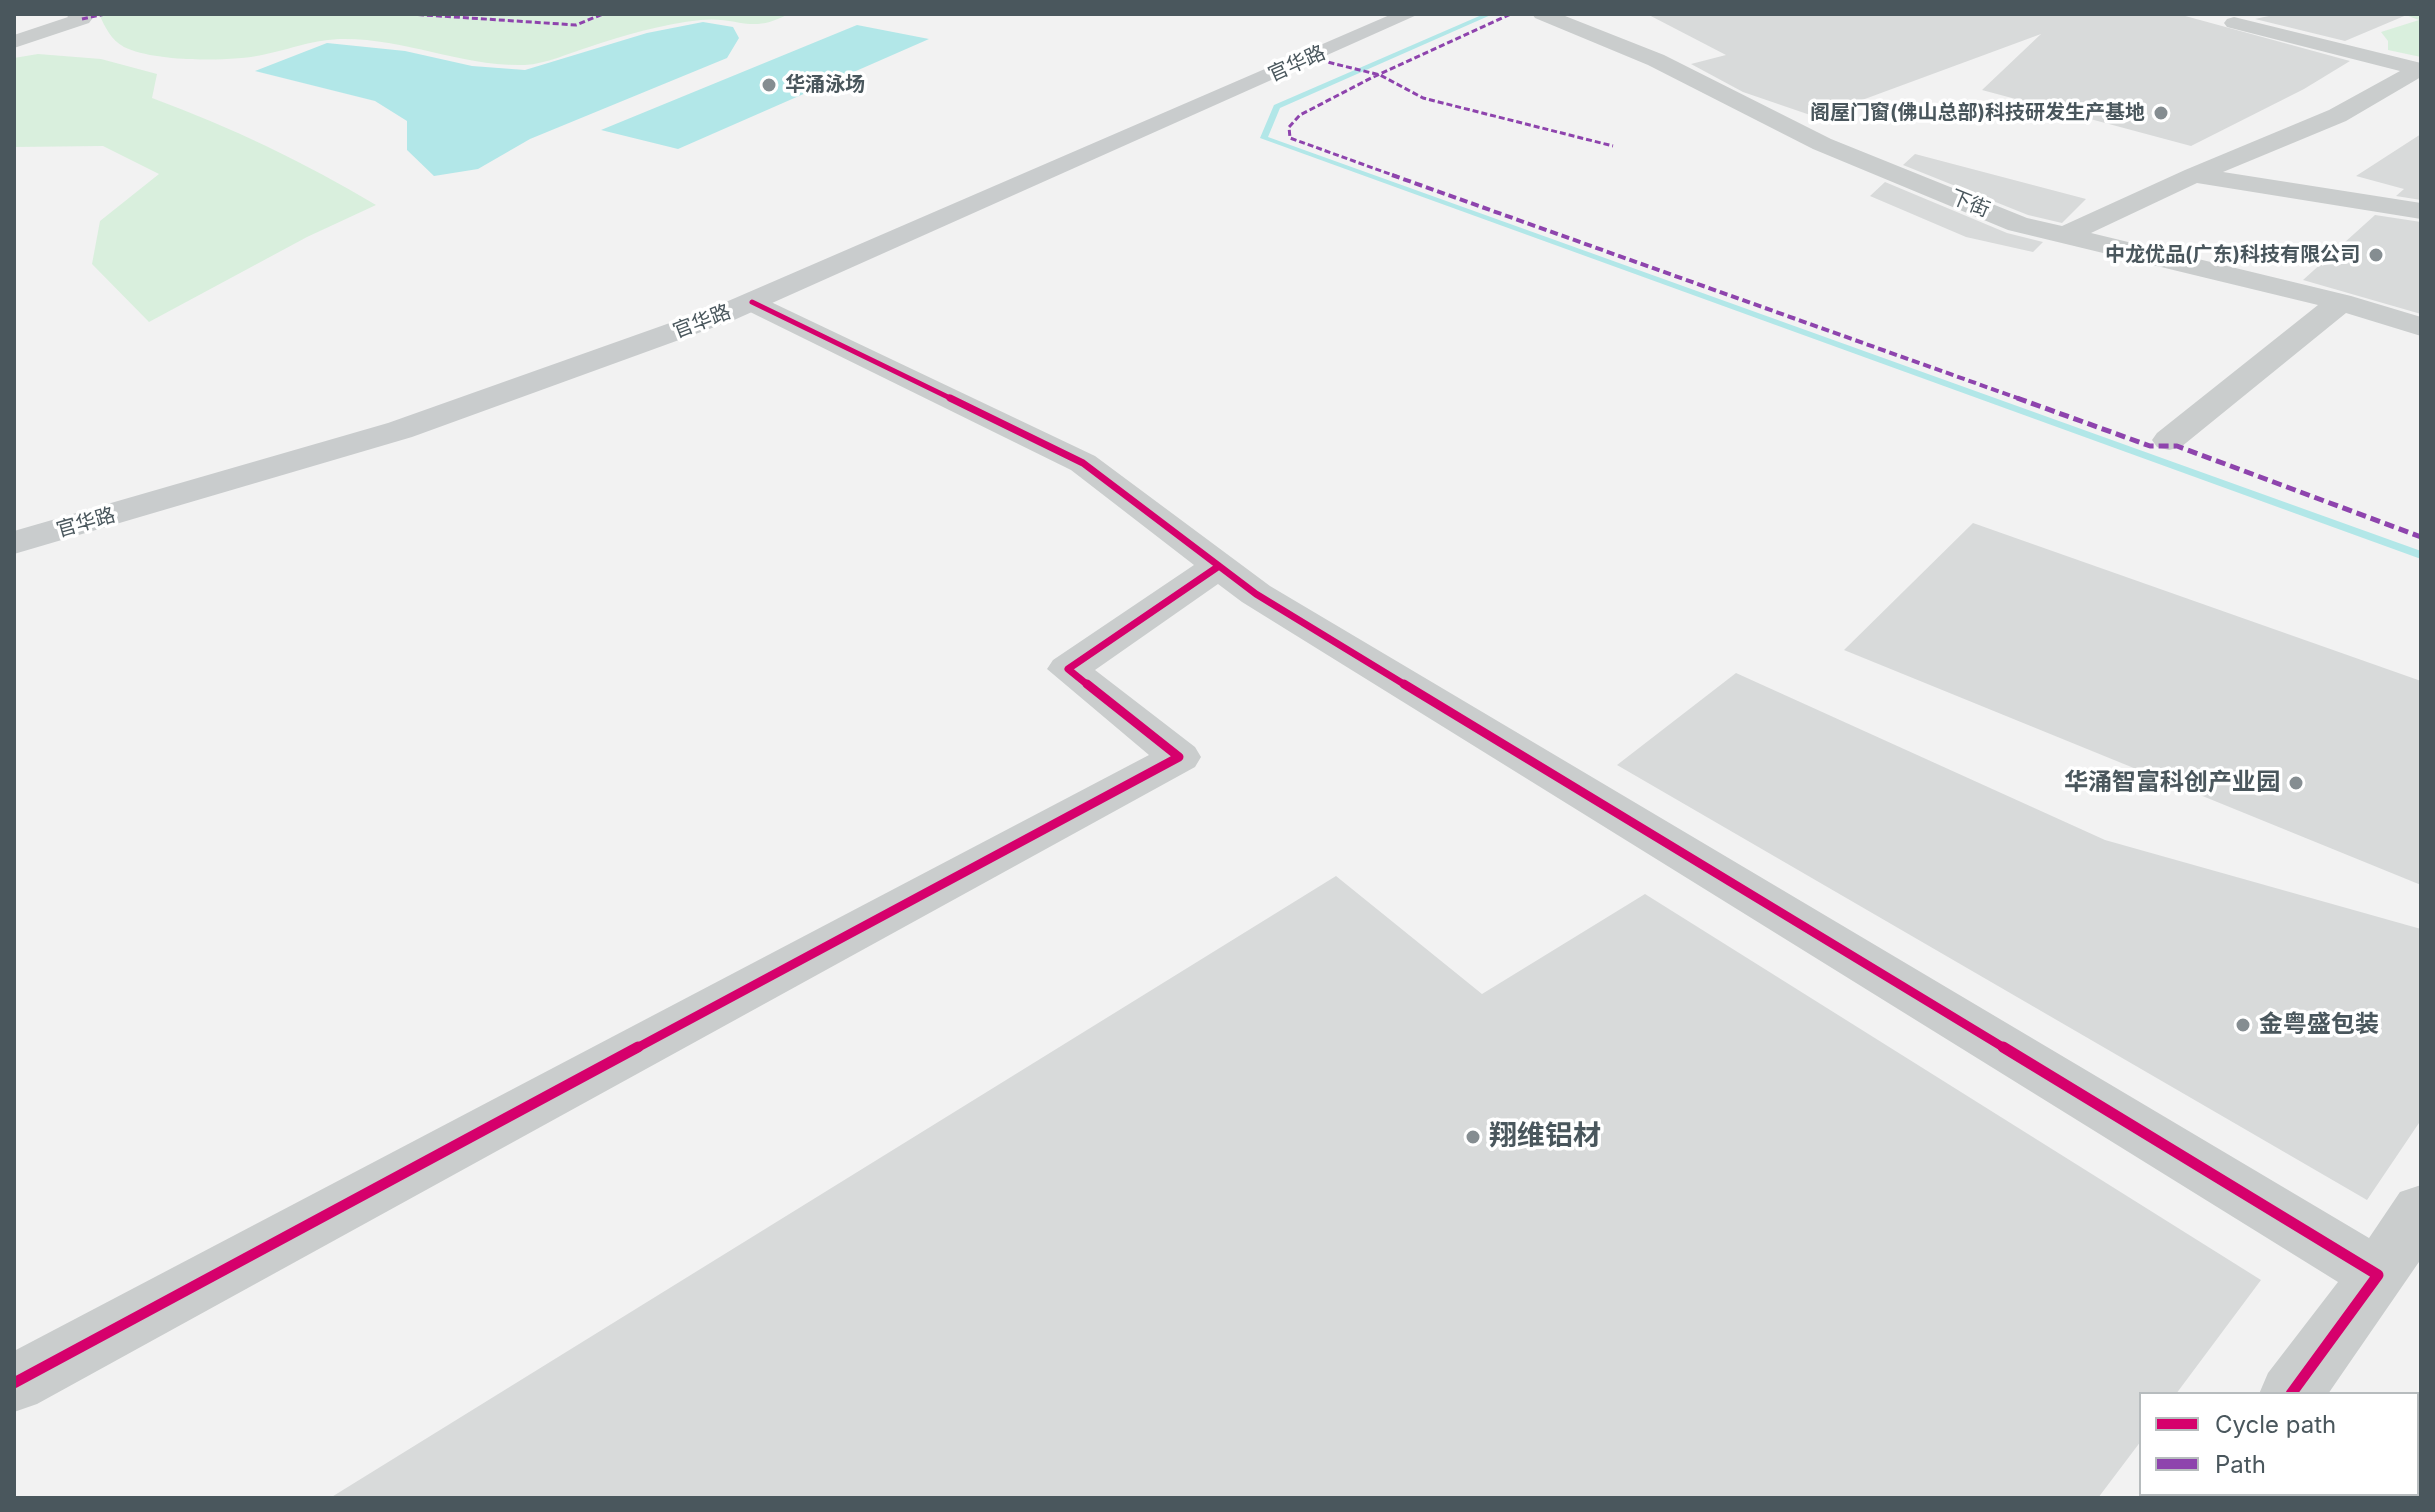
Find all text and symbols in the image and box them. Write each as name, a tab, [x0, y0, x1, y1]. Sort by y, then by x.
street label: 官华路	[1265, 41, 1329, 87]
place label: 华涌泳场	[785, 73, 865, 97]
marker: 华涌泳场	[760, 76, 778, 94]
place label: 阁屋门窗(佛山总部)科技研发生产基地	[1810, 101, 2145, 125]
marker: 阁屋门窗(佛山总部)科技研发生产基地	[2152, 104, 2170, 122]
street label: 下街	[1947, 185, 1993, 223]
place label: 中龙优品(广东)科技有限公司	[2105, 243, 2360, 267]
marker: 中龙优品(广东)科技有限公司	[2367, 246, 2385, 264]
street label: 官华路	[670, 300, 734, 344]
street label: 官华路	[54, 503, 118, 543]
place label: 华涌智富科创产业园	[2064, 769, 2280, 797]
marker: 华涌智富科创产业园	[2287, 774, 2305, 792]
place label: 金粤盛包装	[2259, 1011, 2379, 1039]
marker: 金粤盛包装	[2234, 1016, 2252, 1034]
place label: 翔维铝材	[1489, 1120, 1601, 1154]
marker: 翔维铝材	[1464, 1128, 1482, 1146]
legend	[2139, 1392, 2419, 1496]
text: Cycle path	[2215, 1410, 2336, 1439]
text: Path	[2215, 1450, 2266, 1479]

